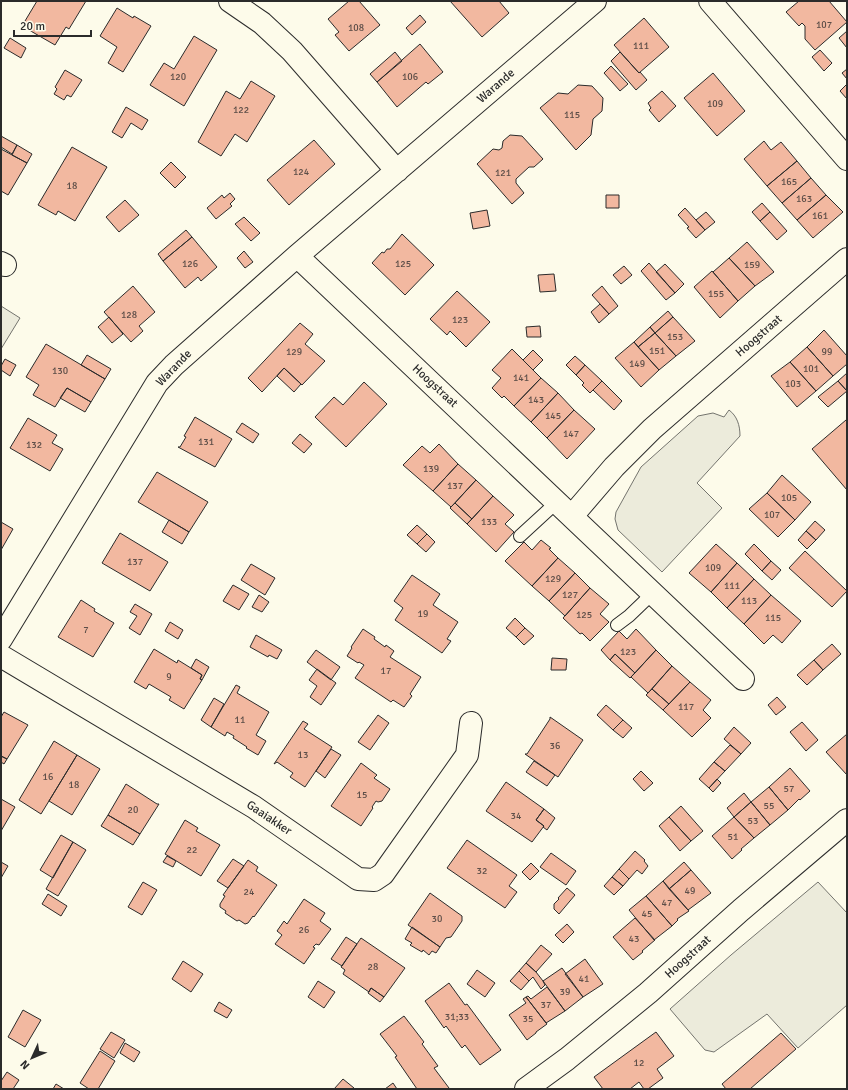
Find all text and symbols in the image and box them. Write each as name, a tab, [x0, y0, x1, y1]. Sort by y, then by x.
scale bar	[14, 12, 91, 38]
text: 20 m	[20, 19, 45, 34]
house number: 107	[816, 19, 832, 31]
house number: 108	[348, 22, 364, 34]
house number: 111	[633, 40, 649, 52]
street label: Warande	[474, 66, 518, 106]
house number: 120	[170, 71, 186, 83]
house number: 106	[402, 71, 418, 83]
house number: 109	[707, 98, 723, 110]
house number: 122	[233, 104, 249, 116]
house number: 115	[564, 109, 580, 121]
house number: 124	[293, 166, 310, 178]
house number: 121	[495, 167, 511, 179]
house number: 165	[781, 176, 797, 188]
house number: 18	[67, 180, 77, 192]
house number: 163	[796, 193, 812, 205]
house number: 161	[812, 210, 828, 222]
house number: 126	[182, 258, 198, 270]
house number: 125	[395, 258, 411, 270]
house number: 159	[744, 259, 760, 271]
house number: 155	[708, 288, 724, 300]
house number: 128	[121, 309, 137, 321]
street label: Hoogstraat	[733, 312, 785, 360]
house number: 123	[452, 314, 468, 326]
house number: 153	[667, 331, 683, 343]
house number: 151	[649, 345, 665, 357]
house number: 129	[286, 346, 302, 358]
house number: 99	[822, 346, 832, 358]
street label: Warande	[153, 347, 195, 389]
house number: 149	[629, 358, 645, 370]
street label: Hoogstraat	[409, 361, 461, 411]
house number: 101	[803, 363, 819, 375]
house number: 130	[52, 365, 68, 377]
house number: 141	[513, 372, 529, 384]
house number: 103	[785, 378, 801, 390]
house number: 143	[528, 394, 544, 406]
house number: 145	[545, 410, 561, 422]
house number: 147	[563, 428, 579, 440]
house number: 131	[198, 436, 214, 448]
house number: 132	[26, 439, 42, 451]
house number: 139	[423, 463, 439, 475]
house number: 137	[447, 480, 463, 492]
house number: 105	[781, 492, 797, 504]
house number: 107	[764, 509, 780, 521]
house number: 133	[481, 516, 497, 528]
house number: 137	[127, 556, 143, 568]
house number: 109	[705, 562, 721, 574]
house number: 129	[545, 573, 561, 585]
house number: 111	[724, 580, 740, 592]
house number: 127	[562, 589, 578, 601]
house number: 113	[741, 595, 757, 607]
house number: 19	[418, 608, 428, 620]
house number: 125	[576, 609, 592, 621]
house number: 115	[765, 612, 781, 624]
house number: 7	[83, 624, 89, 636]
house number: 123	[620, 646, 636, 658]
house number: 17	[381, 665, 391, 677]
house number: 9	[166, 671, 172, 683]
house number: 117	[678, 701, 694, 713]
house number: 11	[235, 714, 245, 726]
house number: 36	[550, 740, 560, 752]
house number: 13	[298, 749, 308, 761]
house number: 16	[43, 771, 53, 783]
house number: 18	[69, 779, 79, 791]
house number: 57	[784, 783, 794, 795]
house number: 15	[357, 789, 367, 801]
street label: Gaaiakker	[243, 797, 295, 839]
house number: 55	[764, 800, 774, 812]
house number: 20	[128, 804, 138, 816]
house number: 34	[511, 810, 522, 822]
house number: 53	[748, 815, 758, 827]
house number: 51	[728, 831, 738, 843]
house number: 22	[187, 844, 197, 856]
house number: 32	[477, 865, 487, 877]
house number: 49	[685, 885, 695, 897]
house number: 24	[244, 886, 255, 898]
house number: 47	[662, 897, 672, 909]
house number: 45	[642, 908, 652, 920]
house number: 30	[432, 913, 442, 925]
house number: 26	[299, 924, 309, 936]
street label: Hoogstraat	[662, 932, 714, 982]
house number: 43	[629, 933, 639, 945]
house number: 28	[368, 961, 378, 973]
house number: 41	[579, 973, 589, 985]
house number: 39	[560, 986, 570, 998]
house number: 37	[541, 999, 551, 1011]
house number: 31;33	[445, 1011, 469, 1023]
house number: 35	[523, 1013, 533, 1025]
north arrow	[12, 1038, 52, 1078]
text: N	[18, 1057, 33, 1072]
house number: 12	[634, 1057, 644, 1069]

